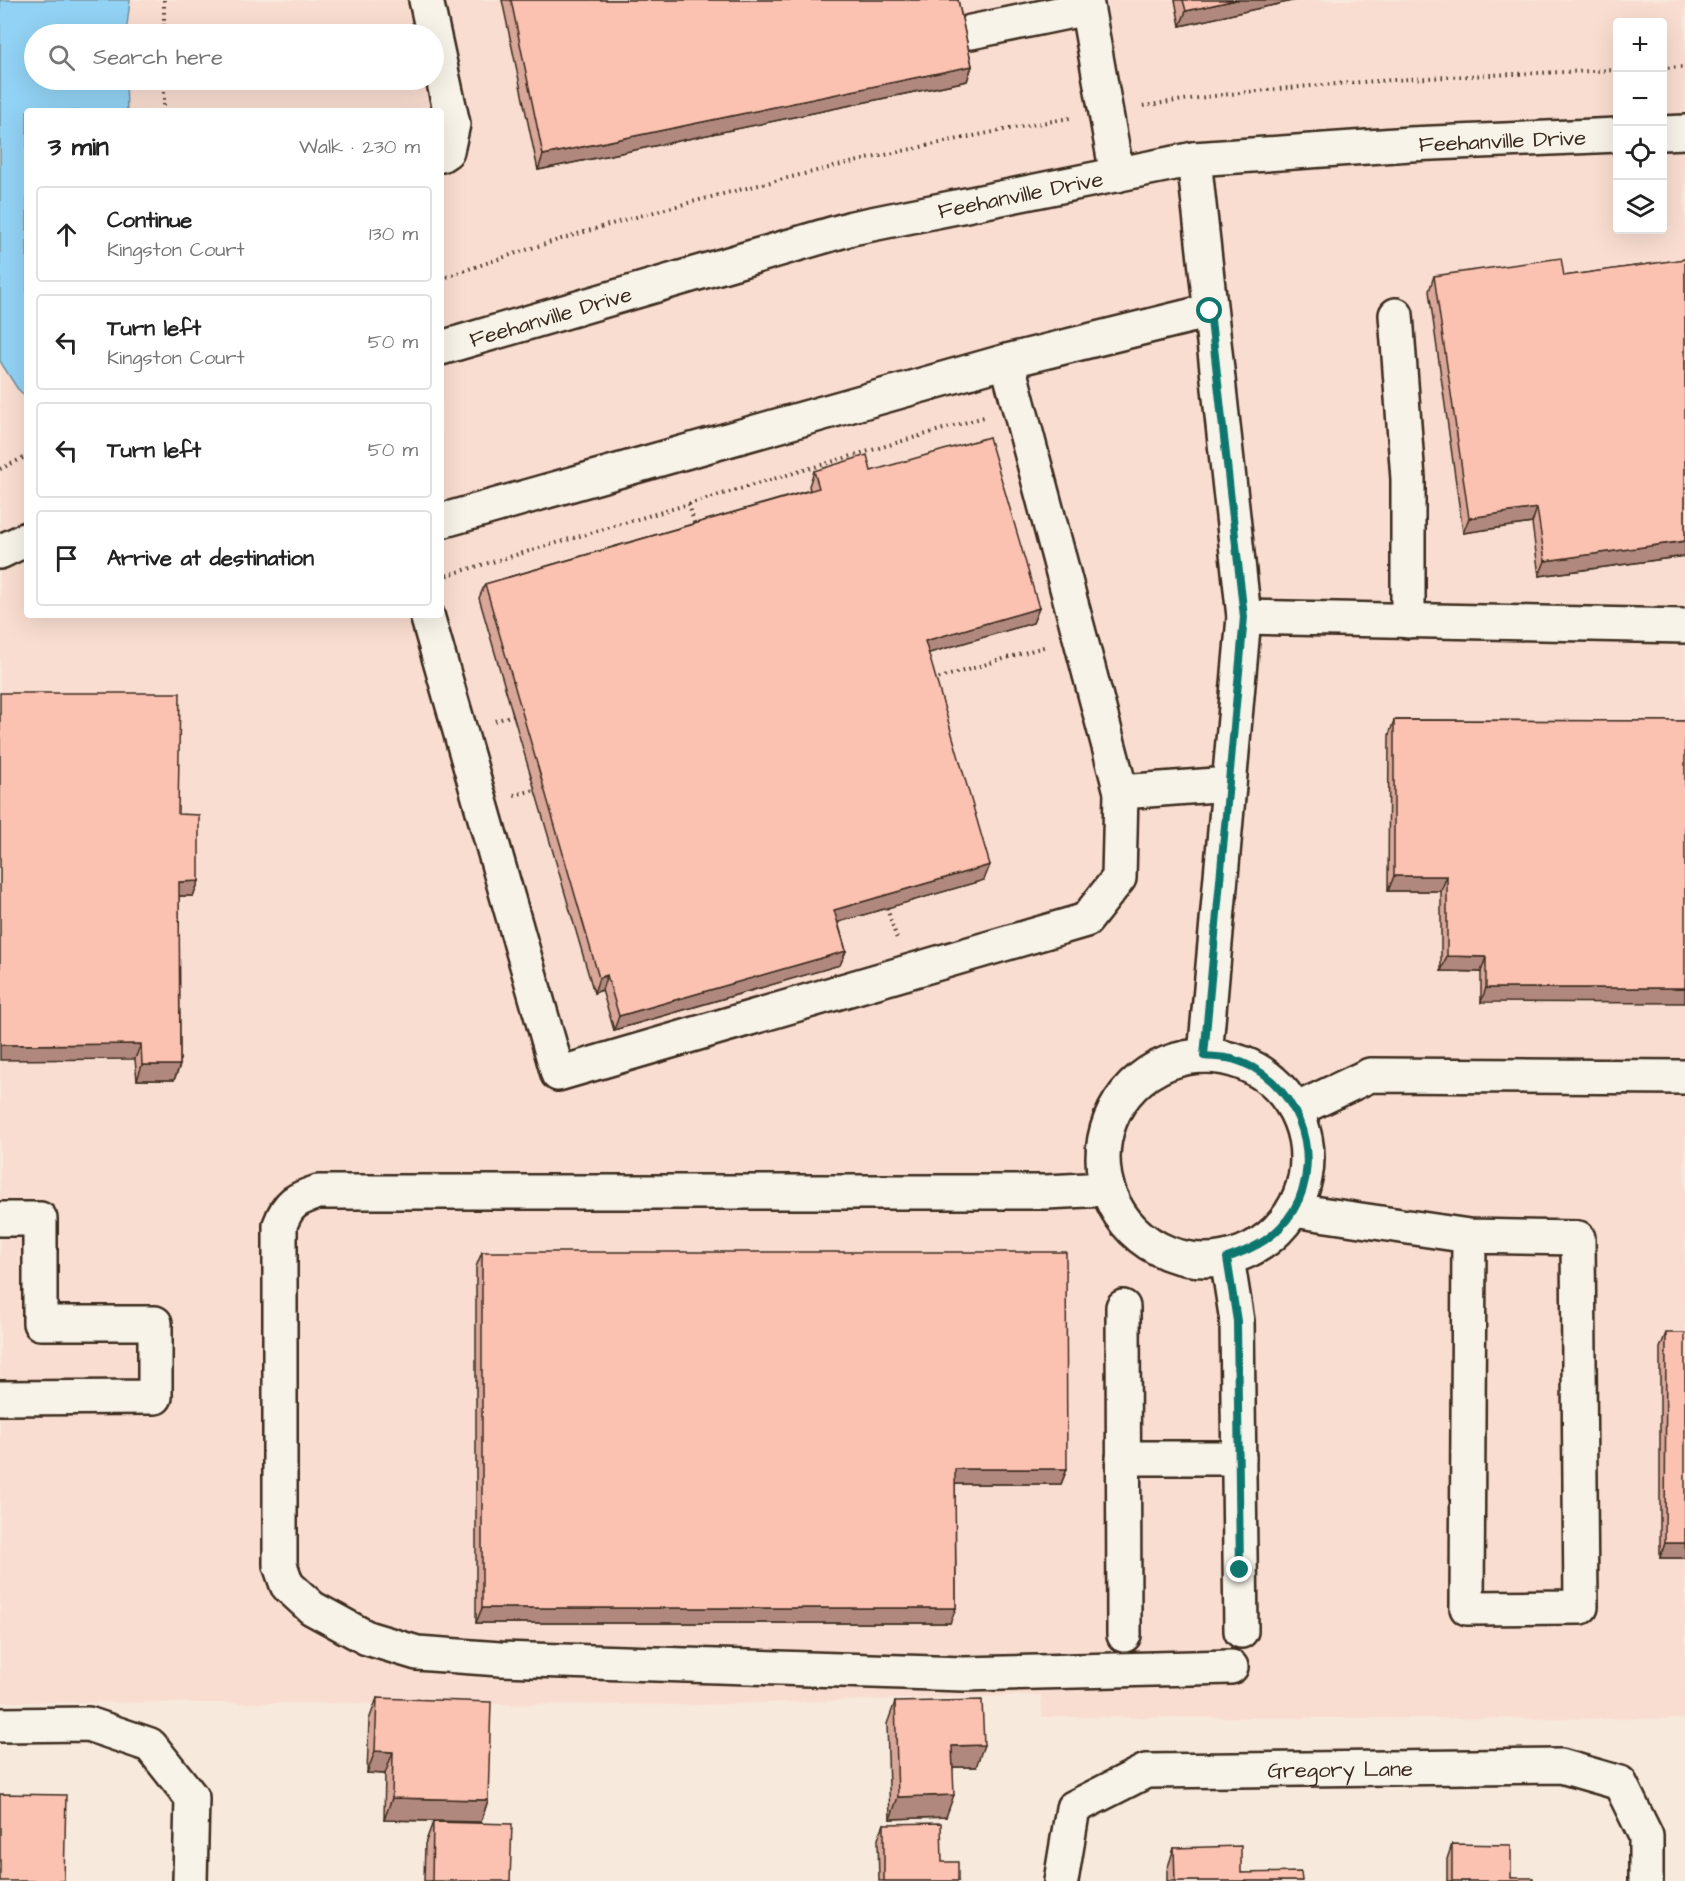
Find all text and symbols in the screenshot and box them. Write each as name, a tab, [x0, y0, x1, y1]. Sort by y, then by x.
map controls	[1613, 18, 1667, 234]
button: +	[1613, 18, 1667, 72]
search box	[24, 24, 444, 90]
icon: search	[45, 41, 78, 74]
text: Search here	[93, 42, 223, 73]
button: −	[1613, 72, 1667, 126]
street label: Feehanville Drive	[1418, 122, 1587, 161]
button: locate	[1613, 126, 1667, 180]
text: 3 min	[48, 129, 109, 165]
text: Walk · 230 m	[299, 133, 420, 161]
street label: Feehanville Drive	[936, 164, 1106, 227]
button: layers	[1613, 180, 1667, 234]
text: Continue	[107, 205, 192, 236]
icon: ahead	[50, 218, 83, 251]
text: 130 m	[369, 220, 418, 248]
text: Kingston Court	[107, 236, 245, 264]
street label: Feehanville Drive	[466, 279, 636, 356]
route start	[1196, 297, 1222, 323]
text: Turn left	[107, 313, 201, 344]
icon: left	[50, 326, 83, 359]
text: 50 m	[368, 328, 418, 356]
text: Kingston Court	[107, 344, 245, 372]
icon: left	[50, 434, 83, 467]
text: Turn left	[107, 435, 201, 466]
text: 50 m	[368, 436, 418, 464]
icon: arrive	[50, 542, 83, 575]
text: Arrive at destination	[107, 543, 314, 574]
route end	[1226, 1556, 1252, 1582]
street label: Gregory Lane	[1267, 1754, 1413, 1787]

